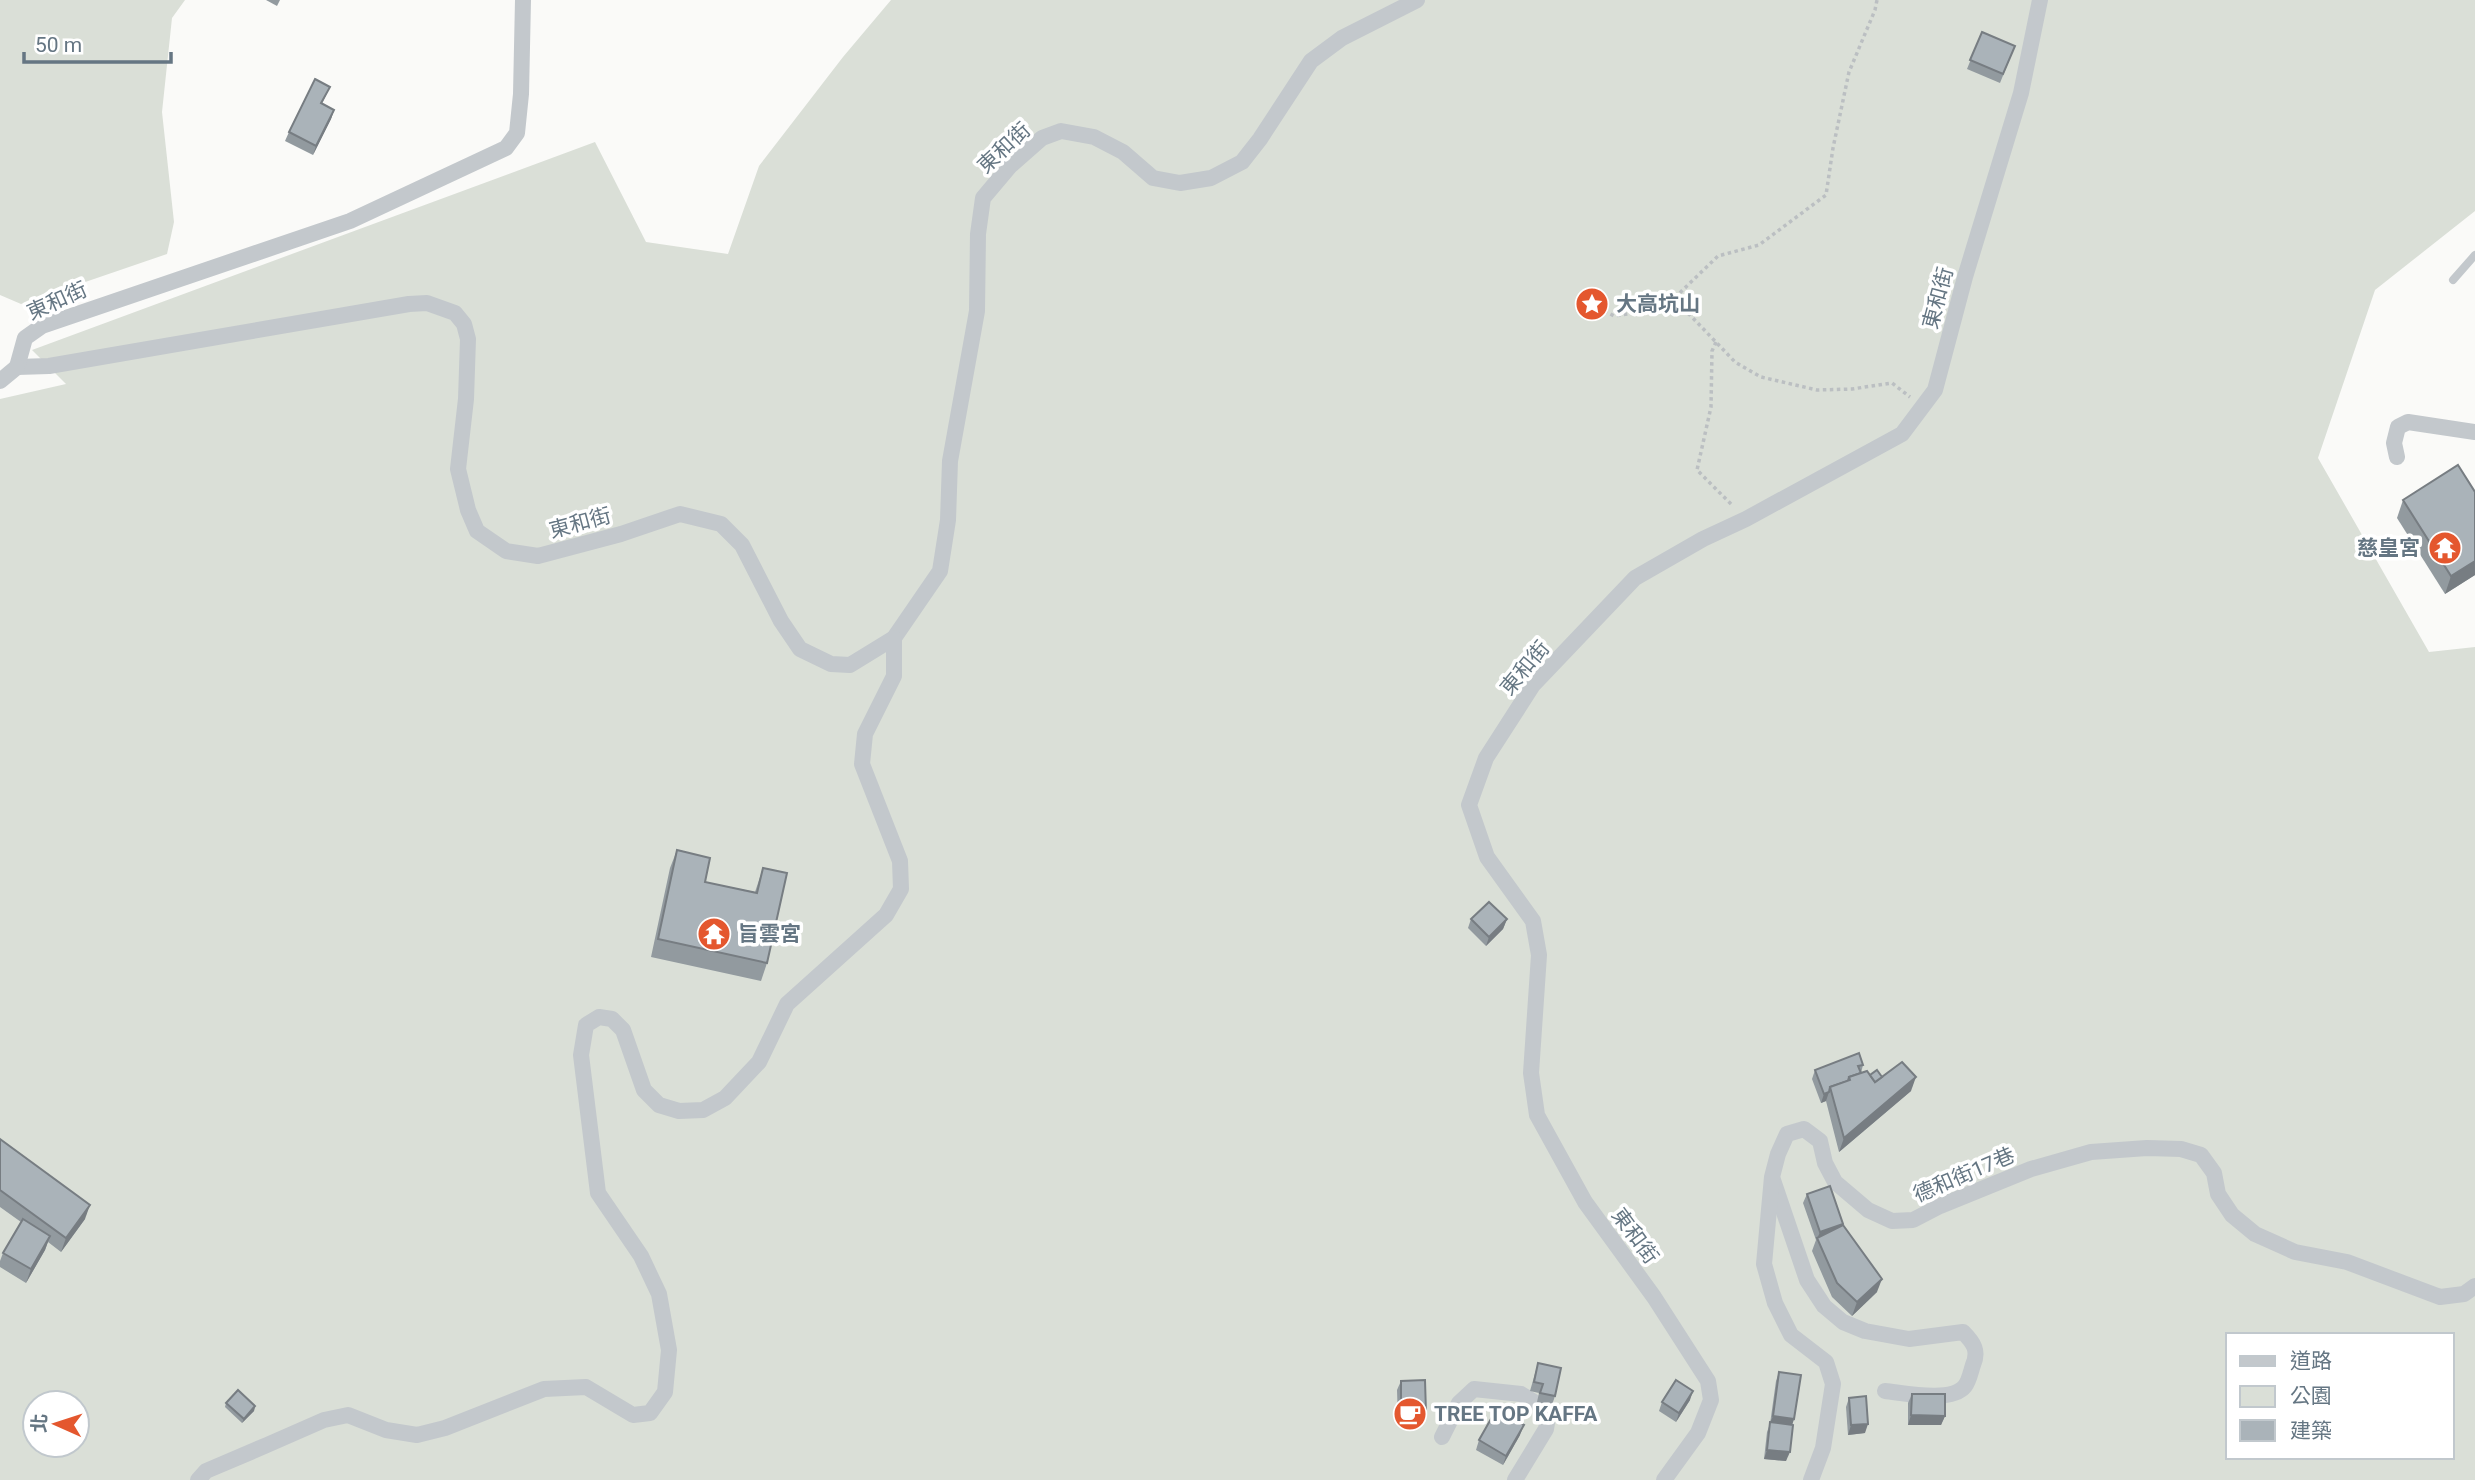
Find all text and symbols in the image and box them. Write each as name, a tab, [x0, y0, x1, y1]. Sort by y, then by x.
scale bar	[24, 21, 172, 65]
text: 50 m	[35, 33, 82, 57]
street label: 東和街	[973, 118, 1035, 178]
street label: 東和街	[1918, 264, 1958, 332]
street label: 東和街	[23, 277, 91, 325]
place icon: 大高坑山	[1573, 285, 1611, 323]
place label: 大高坑山	[1616, 292, 1700, 316]
street label: 東和街	[546, 503, 614, 543]
temple icon: 慈皇宮	[2426, 529, 2464, 567]
place label: 慈皇宮	[2357, 536, 2420, 560]
street label: 東和街	[1496, 636, 1554, 700]
temple icon: 旨雲宮	[695, 915, 733, 953]
place label: 旨雲宮	[738, 922, 801, 946]
street label: 德和街17巷	[1910, 1143, 2018, 1207]
street label: 東和街	[1607, 1203, 1663, 1269]
legend	[2226, 1333, 2454, 1459]
text: 道路	[2290, 1349, 2332, 1373]
text: 公園	[2290, 1384, 2332, 1408]
north arrow	[21, 1389, 91, 1459]
cafe icon: TREE TOP KAFFA	[1391, 1395, 1429, 1433]
place label: TREE TOP KAFFA	[1434, 1402, 1598, 1426]
text: 北	[28, 1413, 52, 1433]
text: 建築	[2290, 1419, 2332, 1443]

